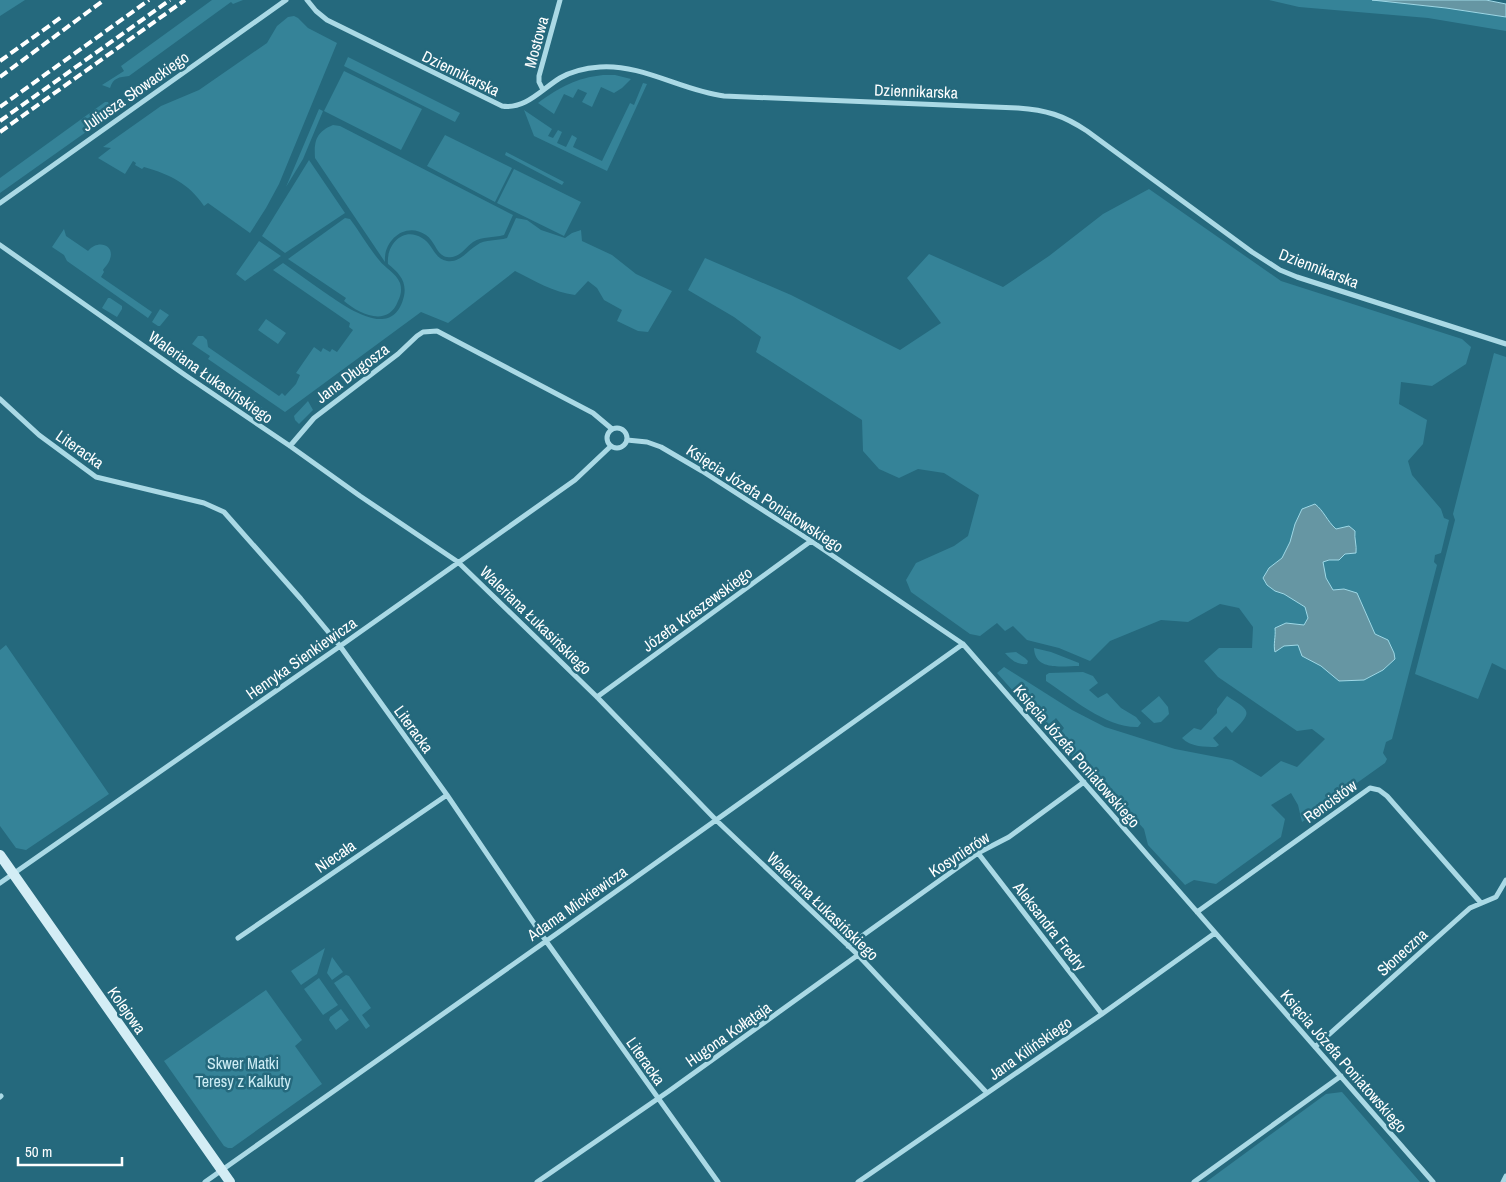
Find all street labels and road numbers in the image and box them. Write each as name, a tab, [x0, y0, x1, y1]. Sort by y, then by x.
street label: Mostowa	[519, 13, 554, 70]
street label: Dziennikarska	[418, 45, 504, 102]
street label: Juliusza Słowackiego	[77, 46, 193, 136]
street label: Dziennikarska	[874, 79, 959, 103]
street label: Dziennikarska	[1276, 243, 1363, 294]
street label: Waleriana Łukasińskiego	[144, 326, 278, 428]
street label: Jana Długosza	[311, 338, 394, 408]
street label: Literacka	[52, 425, 109, 474]
street label: Księcia Józefa Poniatowskiego	[682, 439, 848, 557]
street label: Waleriana Łukasińskiego	[475, 561, 597, 679]
street label: Józefa Kraszewskiego	[637, 562, 757, 656]
street label: Henryka Sienkiewicza	[241, 611, 361, 704]
street label: Księcia Józefa Poniatowskiego	[1009, 680, 1145, 832]
street label: Literacka	[389, 701, 439, 758]
street label: Rencistów	[1299, 774, 1362, 828]
street label: Kosynierów	[924, 826, 994, 882]
street label: Niecała	[310, 834, 360, 878]
street label: Waleriana Łukasińskiego	[762, 847, 884, 965]
street label: Adama Mickiewicza	[522, 860, 632, 946]
street label: Aleksandra Fredry	[1008, 876, 1092, 975]
street label: Słoneczna	[1372, 923, 1433, 981]
street label: Kolejowa	[103, 982, 152, 1039]
street label: Księcia Józefa Poniatowskiego	[1276, 985, 1412, 1137]
street label: Hugona Kołłątaja	[681, 996, 776, 1072]
street label: Jana Kilińskiego	[984, 1011, 1076, 1085]
street label: Literacka	[622, 1033, 671, 1090]

